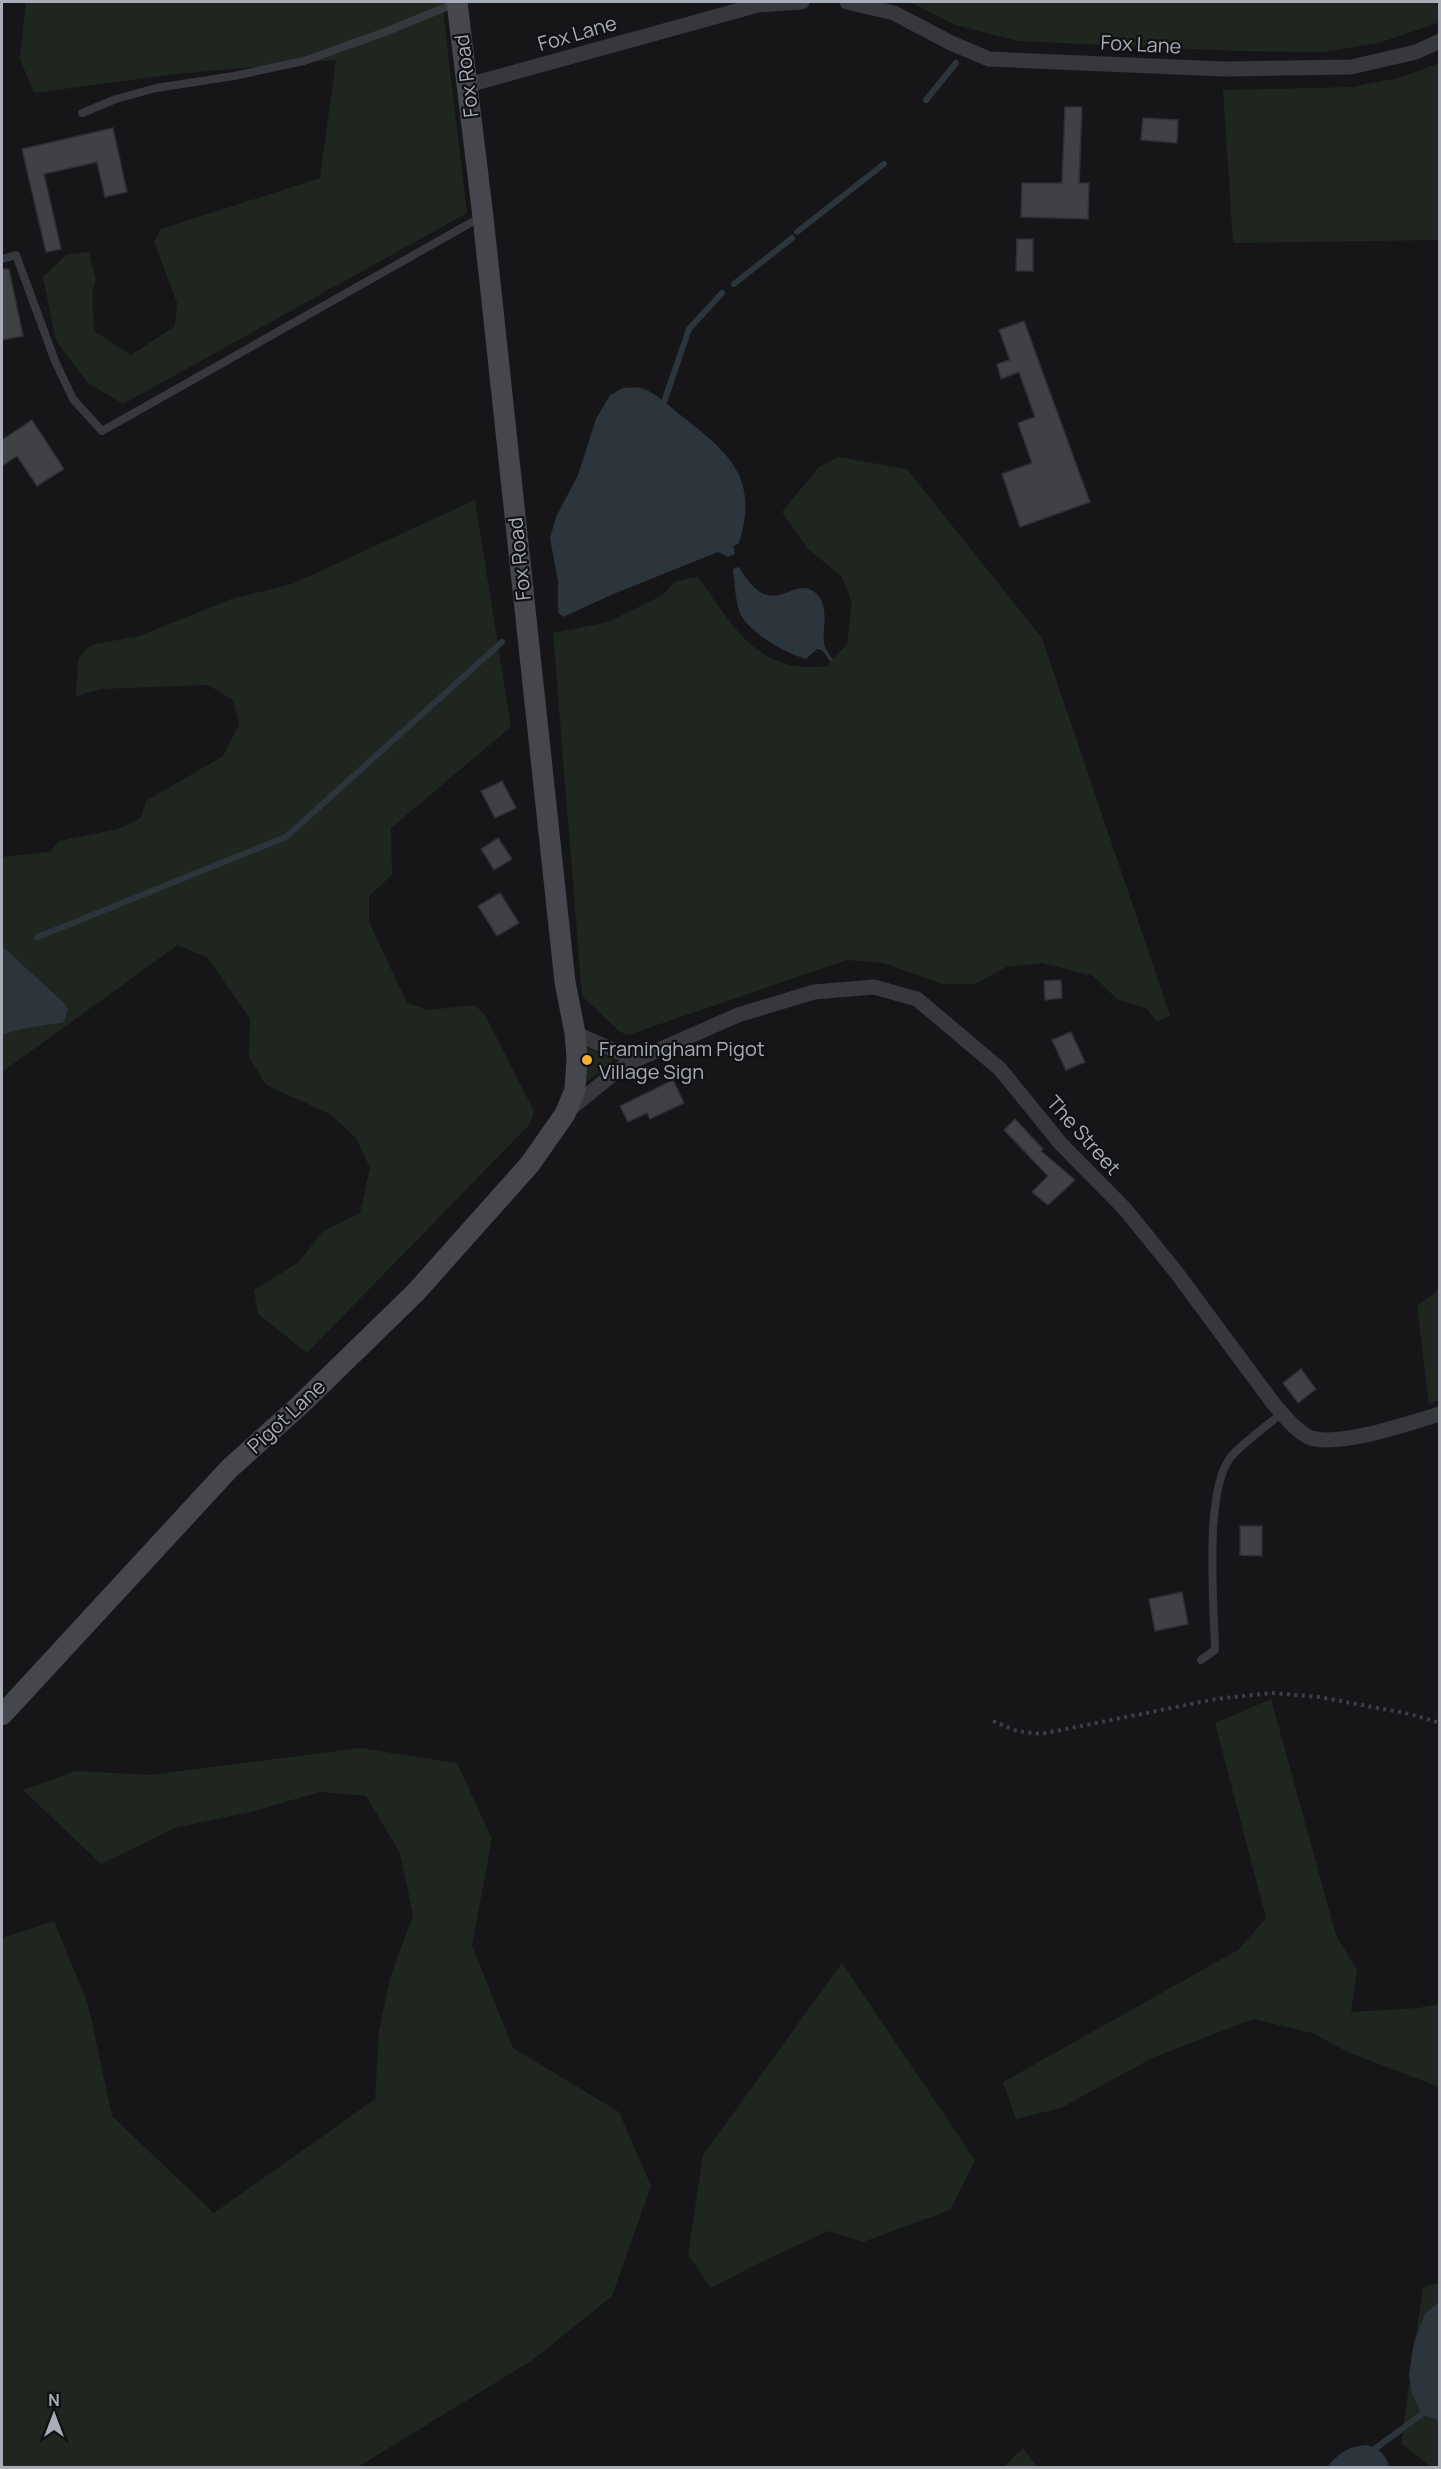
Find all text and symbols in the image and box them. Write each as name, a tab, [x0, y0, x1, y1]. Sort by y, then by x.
street label: Fox Lane	[534, 9, 620, 57]
street label: Fox Lane	[1100, 28, 1182, 60]
street label: Fox Road	[448, 33, 484, 119]
street label: Fox Road	[501, 516, 537, 602]
place label: Framingham Pigot Village Sign	[599, 1035, 765, 1085]
marker: Framingham Pigot Village Sign	[580, 1053, 594, 1067]
street label: The Street	[1041, 1089, 1127, 1181]
street label: Pigot Lane	[241, 1373, 331, 1459]
north arrow	[24, 2385, 84, 2445]
text: N	[48, 2389, 60, 2411]

